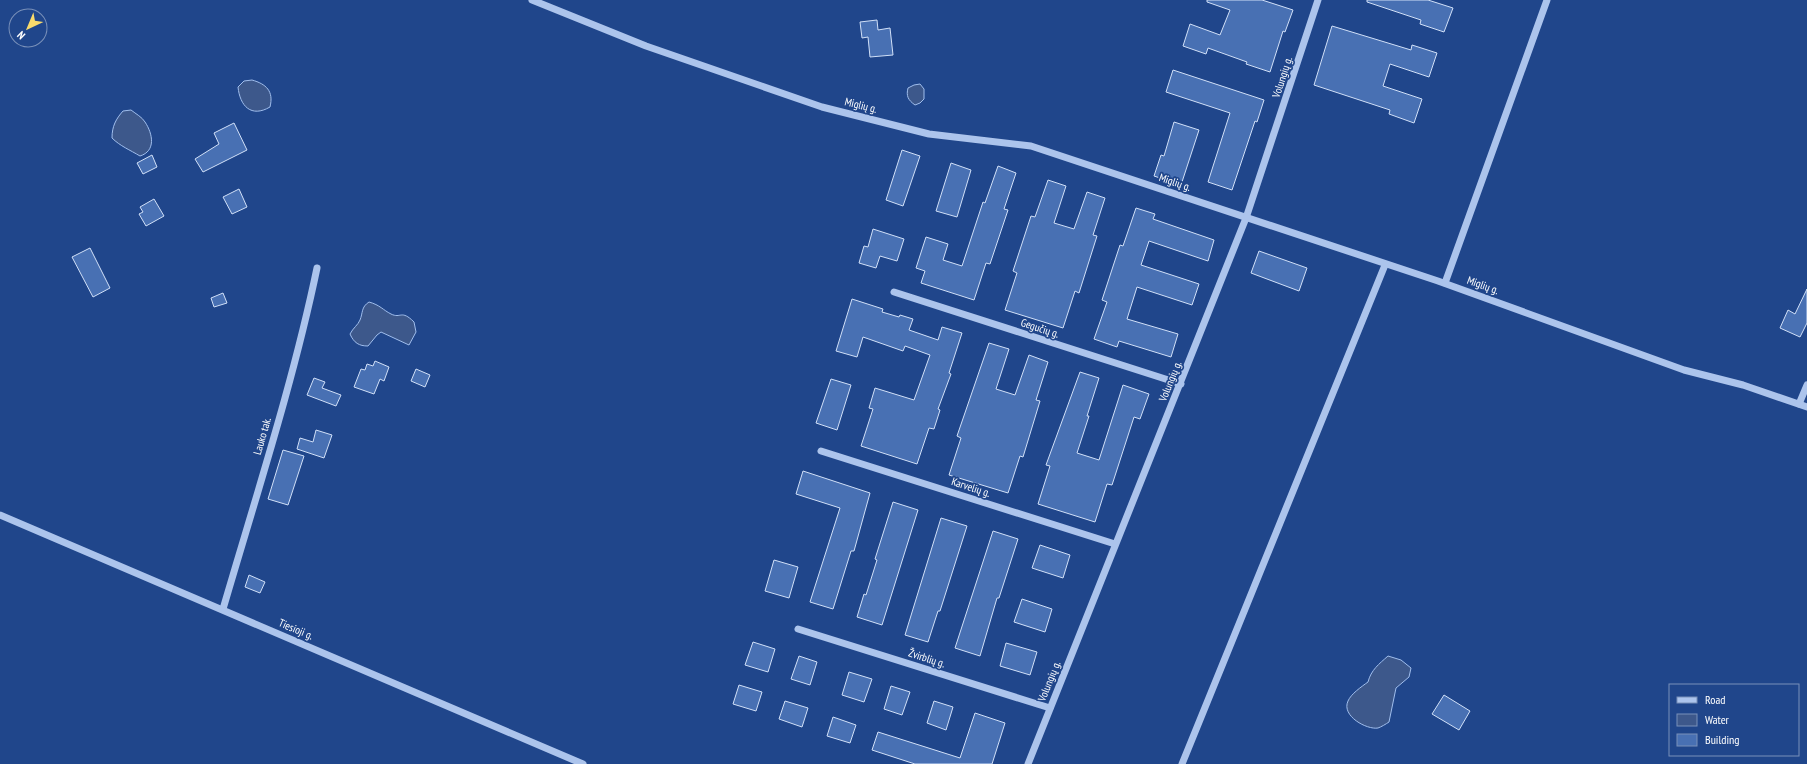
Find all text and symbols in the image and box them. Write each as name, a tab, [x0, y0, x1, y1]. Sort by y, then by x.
north arrow	[8, 8, 48, 48]
text: N	[14, 28, 28, 42]
street label: Volungių g.	[1268, 55, 1295, 100]
street label: Miglių g.	[843, 94, 879, 116]
street label: Miglių g.	[1157, 170, 1193, 194]
street label: Miglių g.	[1465, 273, 1501, 297]
street label: Gegučių g.	[1019, 315, 1061, 341]
street label: Volungių g.	[1155, 359, 1184, 404]
street label: Lauko tak.	[250, 416, 274, 456]
street label: Karvelių g.	[950, 474, 992, 500]
street label: Tiesioji g.	[276, 615, 316, 643]
street label: Žvirblių g.	[907, 646, 947, 671]
street label: Volungių g.	[1034, 659, 1063, 704]
legend	[1669, 684, 1799, 756]
text: Road	[1705, 692, 1725, 707]
text: Water	[1705, 712, 1730, 727]
text: Building	[1705, 732, 1740, 747]

